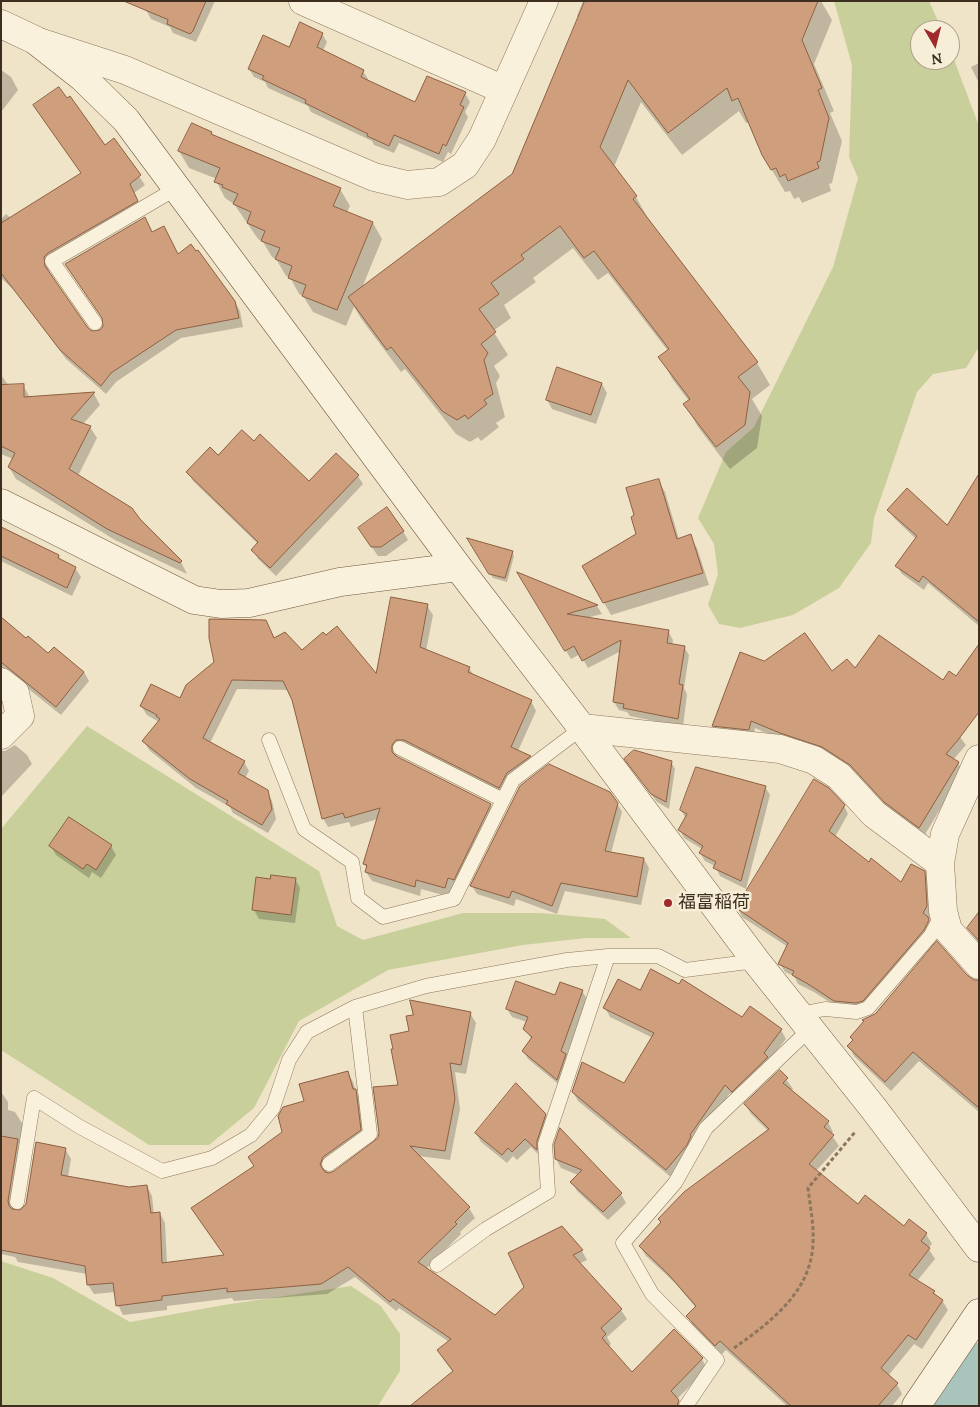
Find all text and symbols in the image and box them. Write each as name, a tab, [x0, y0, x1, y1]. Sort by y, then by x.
north arrow	[910, 20, 960, 70]
text: N	[930, 49, 944, 69]
place label: 福富稲荷	[678, 892, 750, 914]
marker: 福富稲荷	[662, 897, 674, 909]

